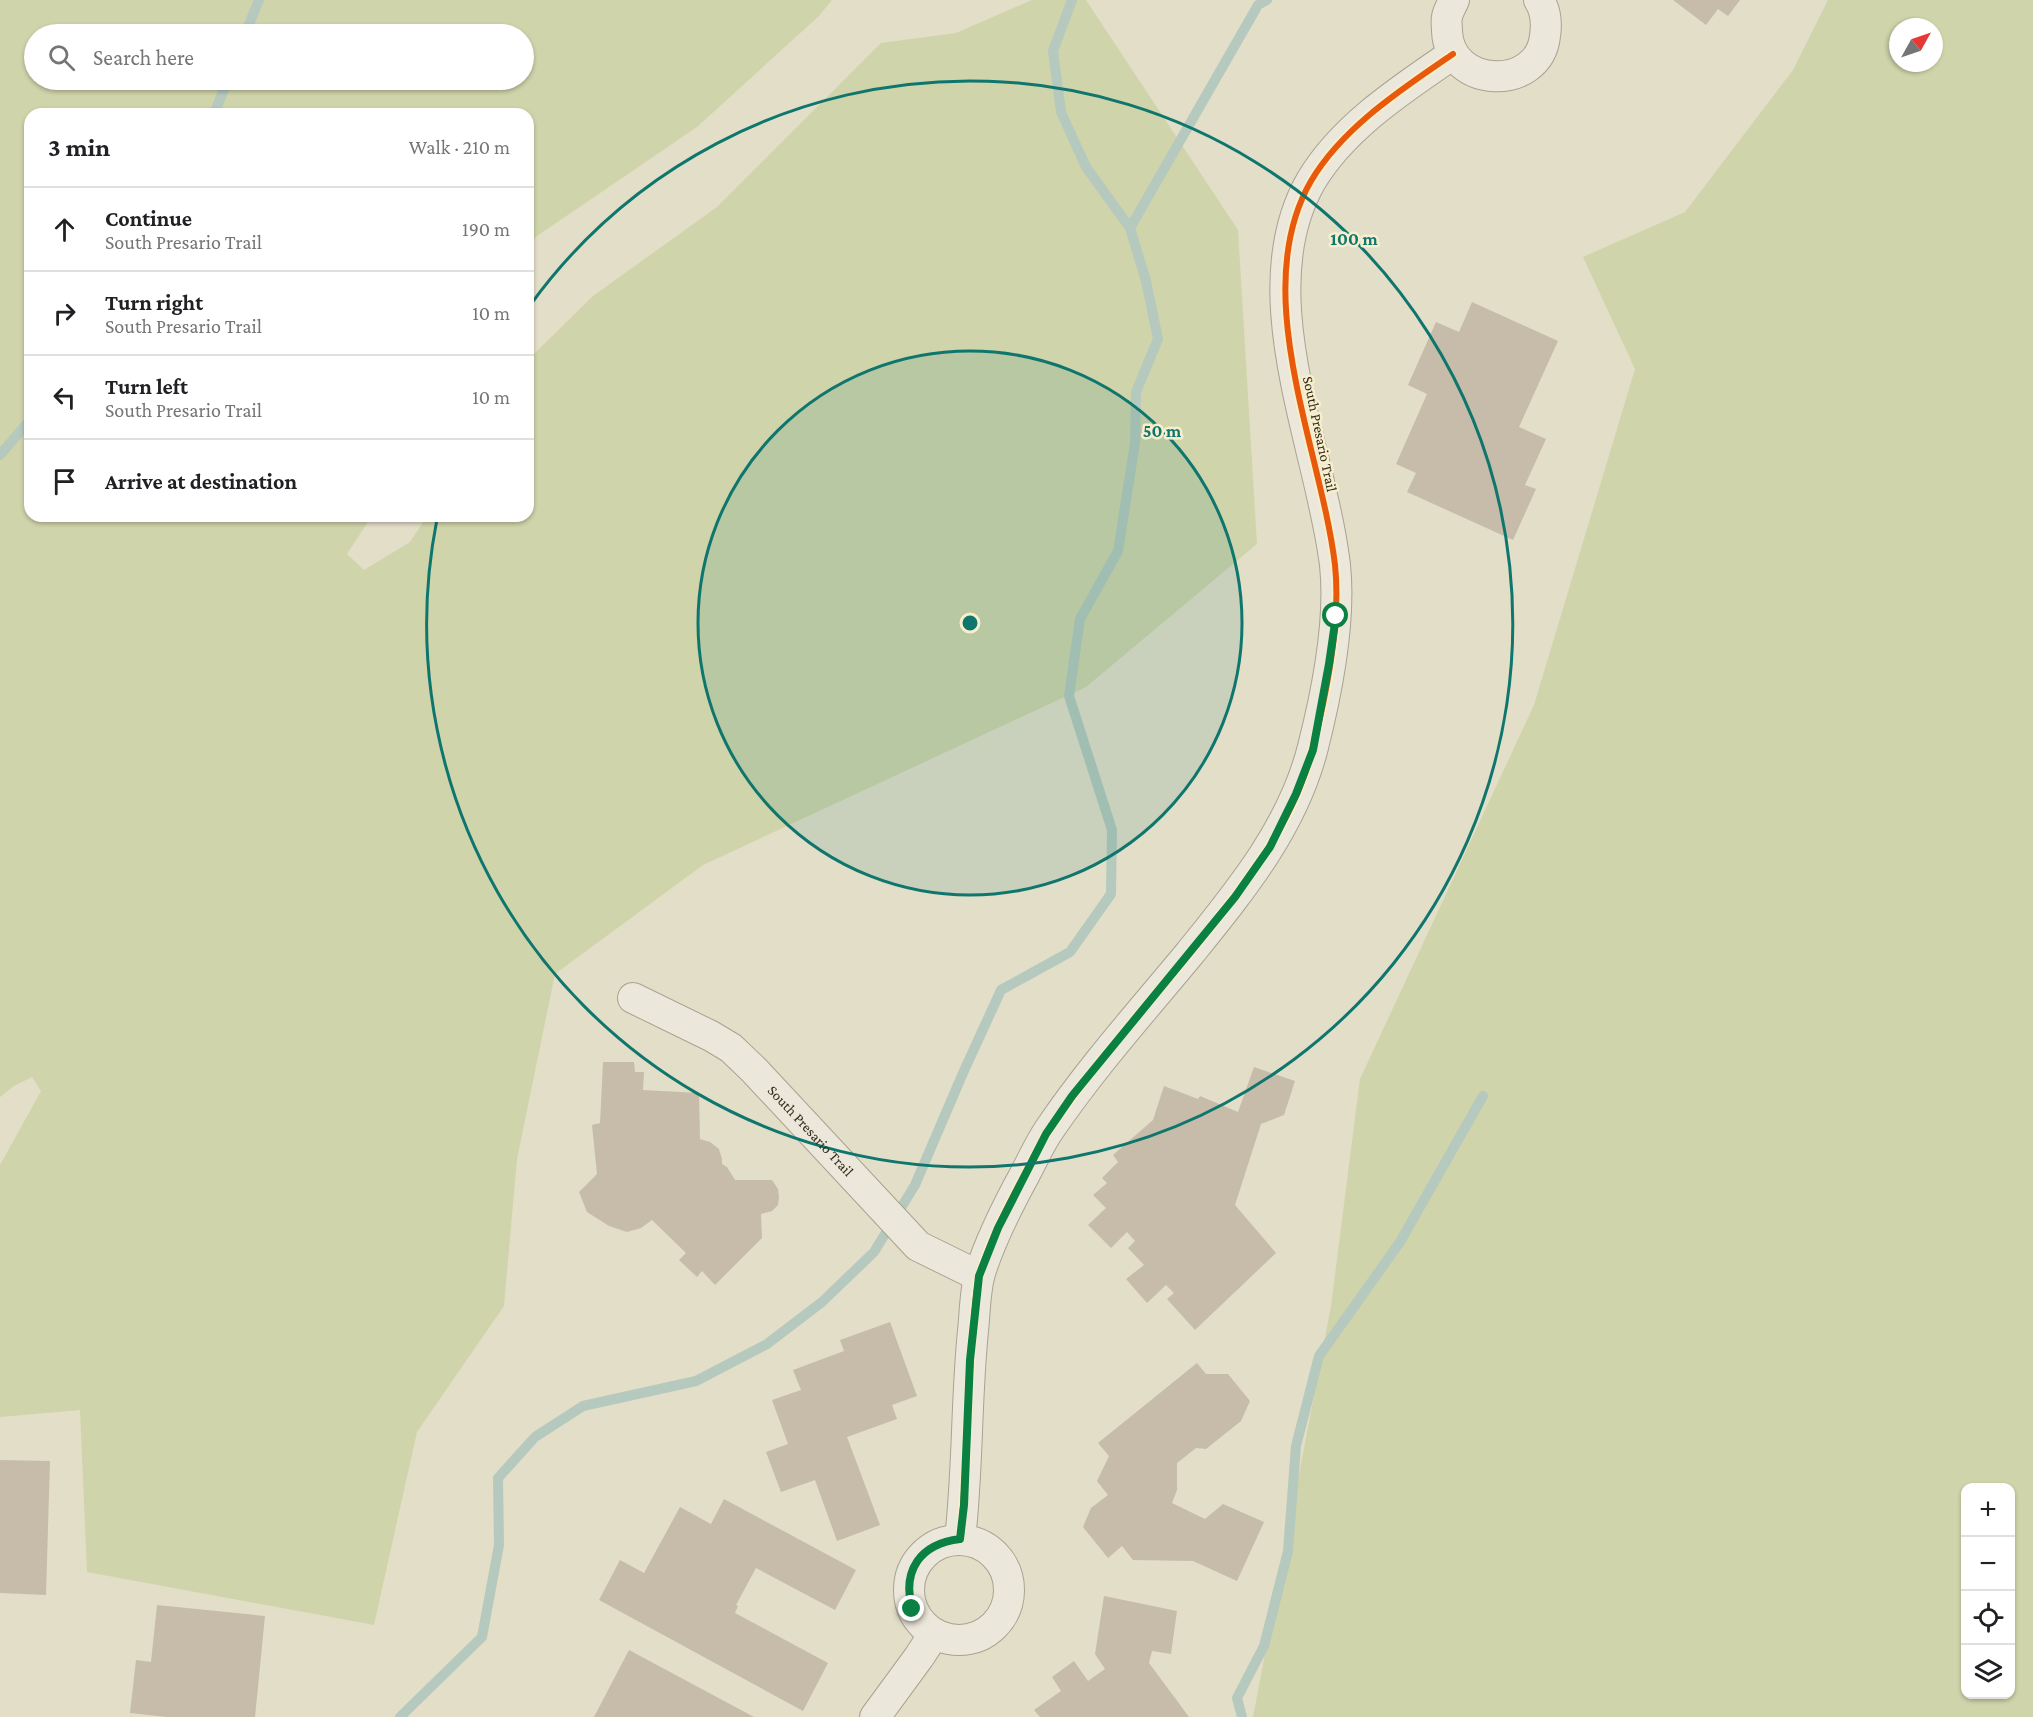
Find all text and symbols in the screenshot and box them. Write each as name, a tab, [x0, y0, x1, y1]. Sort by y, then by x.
north arrow	[1889, 18, 1943, 72]
search box	[24, 24, 534, 90]
icon: search	[45, 41, 78, 74]
text: Search here	[93, 45, 194, 70]
text: 3 min	[48, 133, 110, 162]
text: Walk · 210 m	[409, 136, 510, 158]
text: Continue	[105, 206, 192, 231]
icon: ahead	[48, 213, 81, 246]
text: 190 m	[462, 218, 510, 240]
text: 100 m	[1330, 229, 1378, 249]
text: South Presario Trail	[105, 231, 262, 253]
text: Turn right	[105, 290, 203, 315]
icon: right	[48, 297, 81, 330]
text: 10 m	[472, 302, 510, 324]
text: South Presario Trail	[105, 315, 262, 337]
text: Turn left	[105, 374, 188, 399]
street label: South Presario Trail	[1300, 375, 1340, 493]
icon: left	[48, 381, 81, 414]
text: 10 m	[472, 386, 510, 408]
text: South Presario Trail	[105, 399, 262, 421]
text: 50 m	[1143, 421, 1182, 441]
icon: arrive	[48, 465, 81, 498]
text: Arrive at destination	[105, 469, 297, 494]
route start	[1322, 602, 1348, 628]
centre of rings	[960, 613, 980, 633]
street label: South Presario Trail	[765, 1082, 857, 1179]
map controls	[1961, 1483, 2015, 1699]
button: +	[1961, 1483, 2015, 1537]
button: −	[1961, 1537, 2015, 1591]
button: locate	[1961, 1591, 2015, 1645]
route end	[898, 1595, 924, 1621]
button: layers	[1961, 1645, 2015, 1699]

